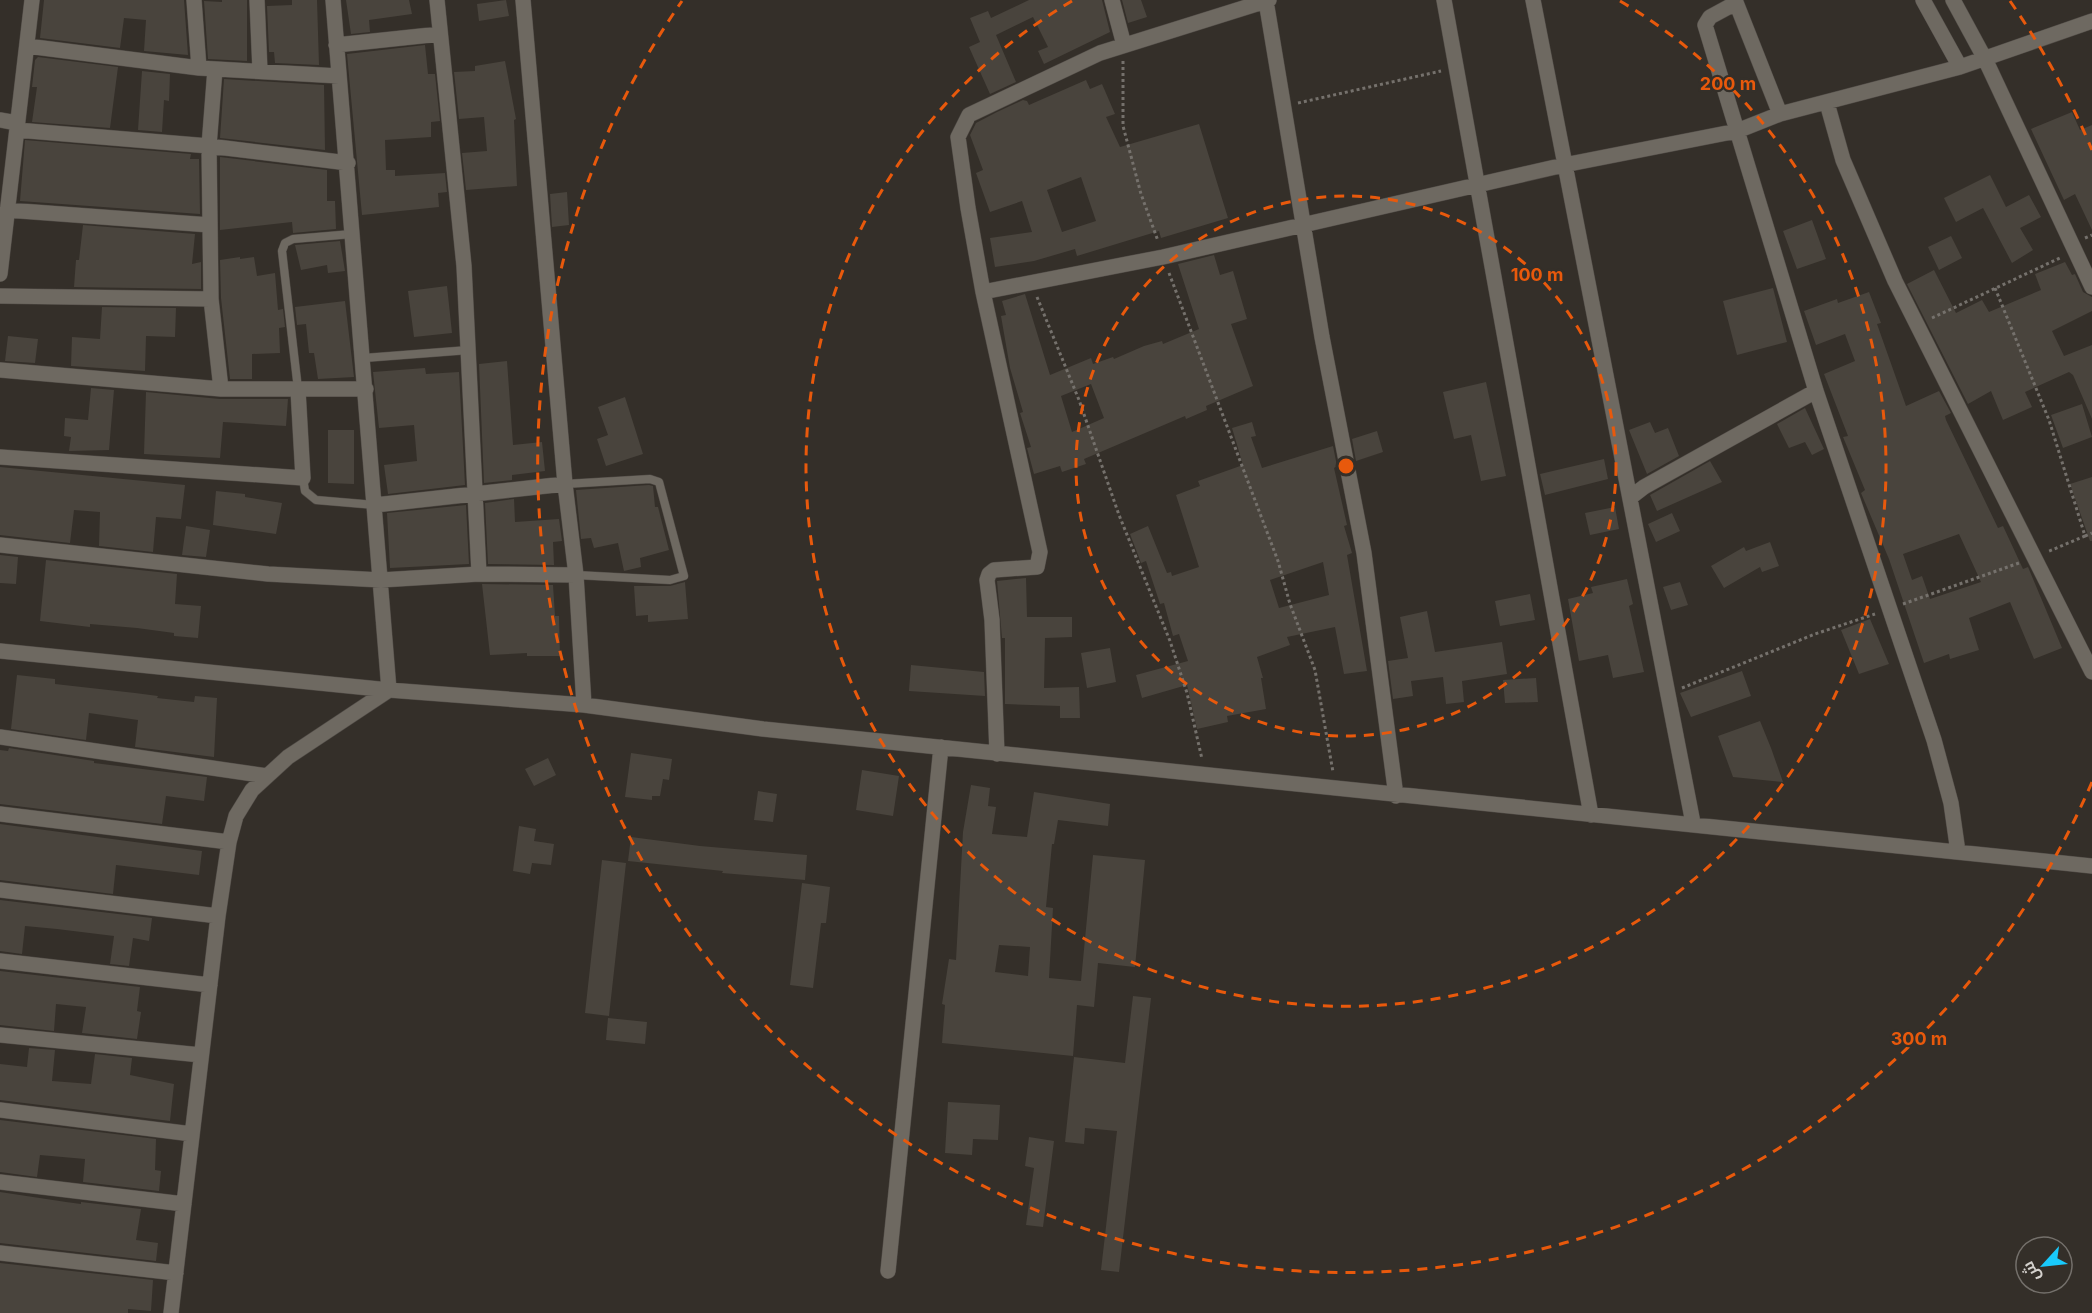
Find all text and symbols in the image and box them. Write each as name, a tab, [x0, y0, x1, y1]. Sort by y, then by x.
text: 200 m	[1700, 73, 1756, 94]
text: 100 m	[1511, 264, 1563, 285]
centre of rings	[1336, 456, 1356, 476]
text: 300 m	[1891, 1028, 1947, 1049]
north arrow	[2014, 1235, 2074, 1295]
text: ش	[2017, 1258, 2044, 1285]

